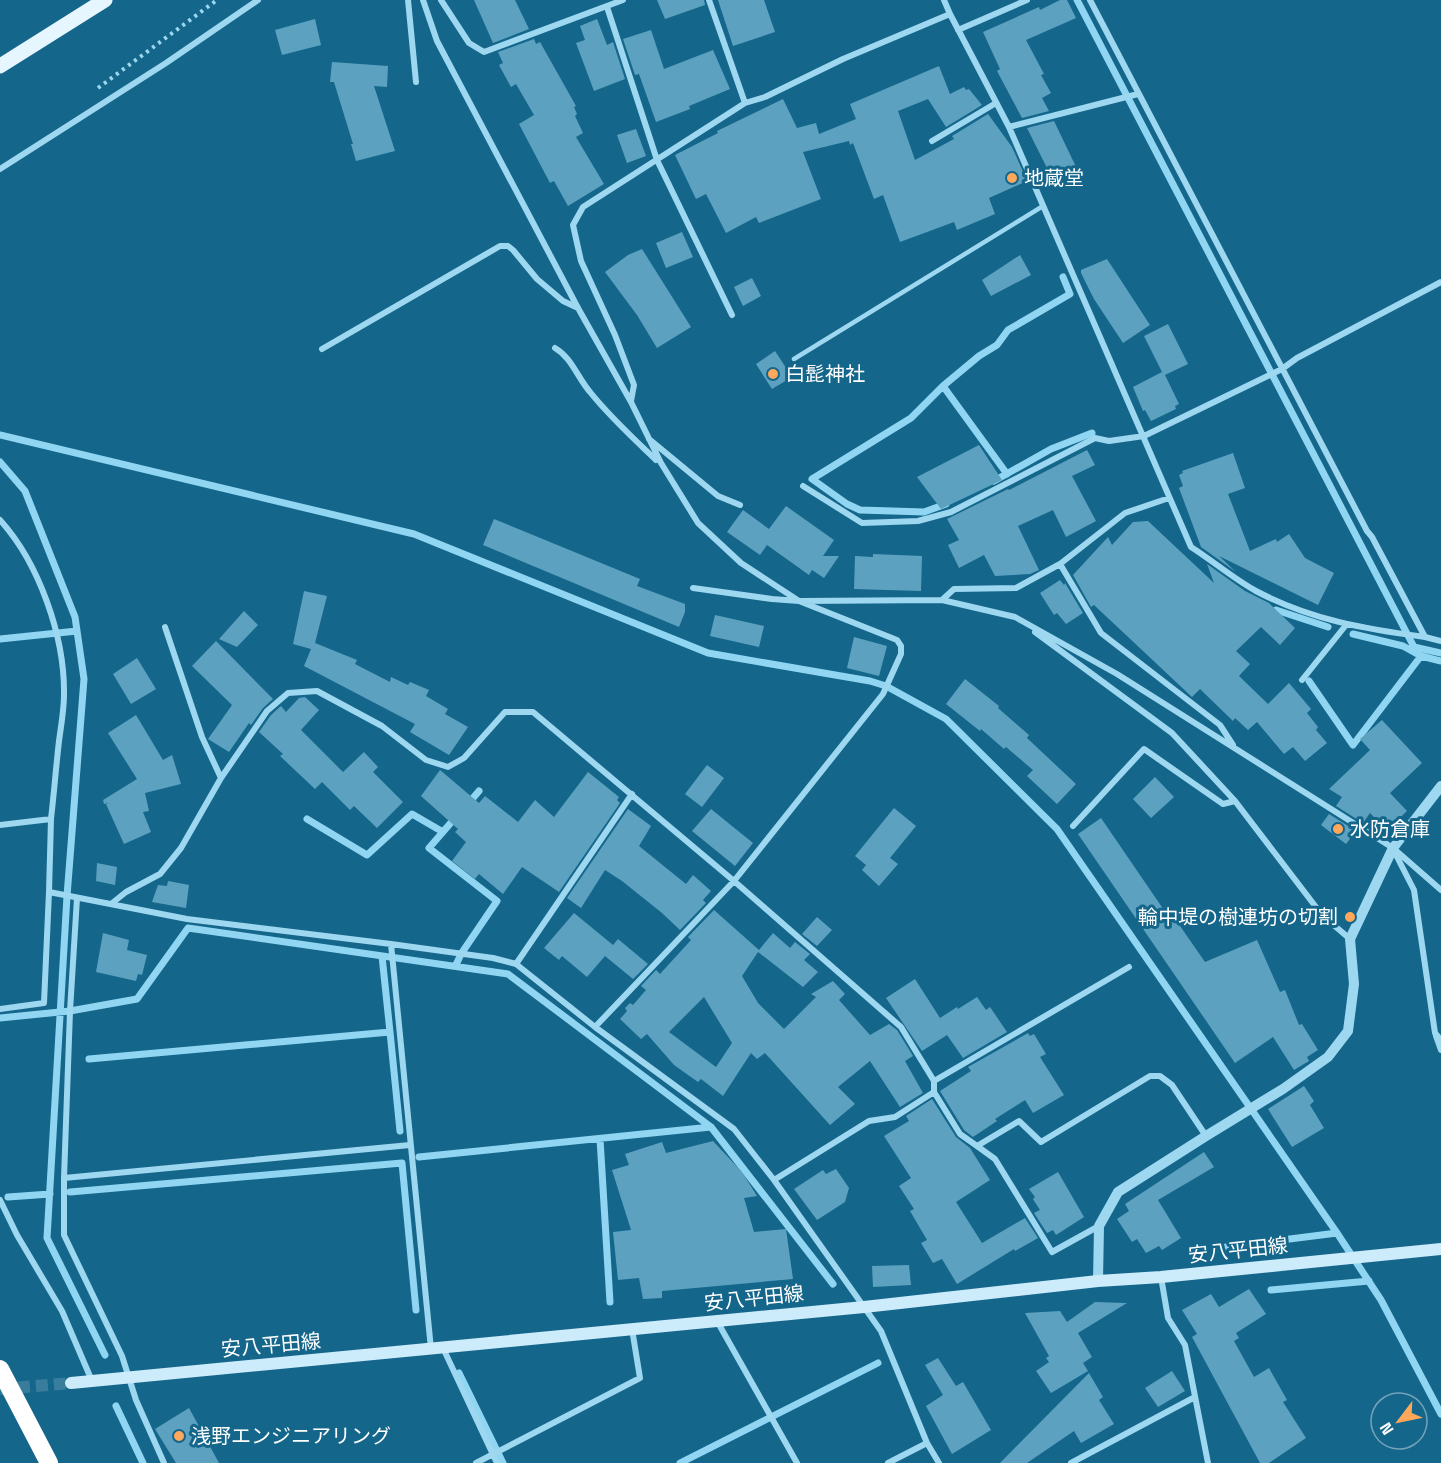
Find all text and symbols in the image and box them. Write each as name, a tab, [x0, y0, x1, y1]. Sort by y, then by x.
place label: 地蔵堂	[1024, 165, 1084, 191]
marker: 地蔵堂	[1005, 171, 1019, 185]
place label: 白髭神社	[785, 361, 865, 387]
marker: 白髭神社	[766, 367, 780, 381]
place label: 水防倉庫	[1350, 816, 1430, 842]
marker: 水防倉庫	[1331, 822, 1345, 836]
place label: 輪中堤の樹連坊の切割	[1138, 904, 1338, 930]
marker: 輪中堤の樹連坊の切割	[1343, 910, 1357, 924]
street label: 安八平田線	[1187, 1232, 1289, 1268]
street label: 安八平田線	[703, 1280, 805, 1316]
street label: 安八平田線	[220, 1328, 322, 1362]
north arrow	[1369, 1391, 1429, 1451]
text: N	[1375, 1419, 1398, 1439]
place label: 浅野エンジニアリング	[191, 1423, 391, 1449]
marker: 浅野エンジニアリング	[172, 1429, 186, 1443]

